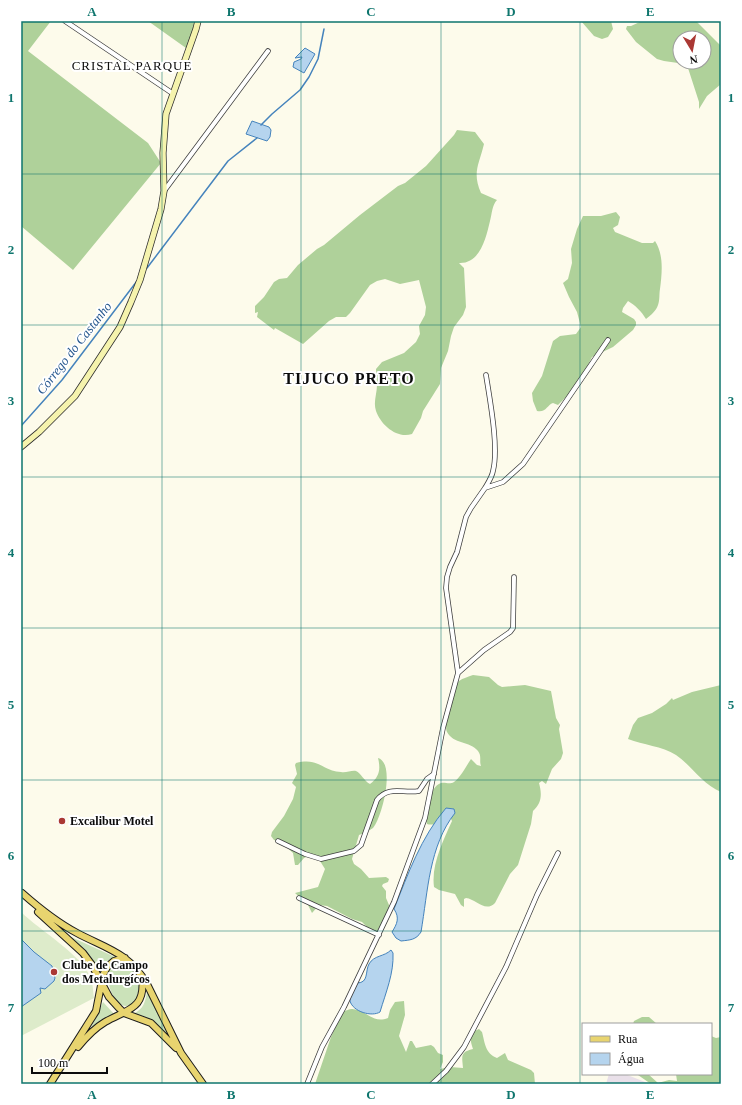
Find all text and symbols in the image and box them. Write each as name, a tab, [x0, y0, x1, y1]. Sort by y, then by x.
text: A	[87, 4, 97, 19]
text: B	[227, 4, 236, 19]
text: C	[366, 4, 376, 19]
text: D	[506, 4, 516, 19]
text: E	[646, 4, 654, 19]
north arrow	[672, 30, 712, 70]
text: N	[689, 53, 699, 66]
district label: CRISTAL PARQUE	[72, 58, 192, 73]
text: 1	[8, 90, 14, 105]
text: 1	[728, 90, 734, 105]
text: 2	[8, 242, 14, 257]
text: 2	[728, 242, 734, 257]
water label: Córrego do Castanho	[33, 298, 115, 397]
district label: TIJUCO PRETO	[283, 370, 415, 387]
text: 3	[8, 393, 15, 408]
text: 3	[728, 393, 735, 408]
text: 4	[8, 545, 15, 560]
text: 4	[728, 545, 735, 560]
text: 5	[8, 697, 15, 712]
text: 5	[728, 697, 735, 712]
place label: Excalibur Motel	[70, 814, 154, 828]
marker: Excalibur Motel	[57, 816, 67, 826]
text: 6	[8, 848, 15, 863]
text: 6	[728, 848, 735, 863]
place label: Clube de Campo dos Metalurgícos	[62, 958, 150, 986]
marker: Clube de Campo dos Metalurgícos	[49, 967, 59, 977]
text: 7	[8, 1000, 15, 1015]
text: 7	[728, 1000, 735, 1015]
legend	[582, 1023, 712, 1075]
text: Rua	[618, 1032, 638, 1046]
scale bar	[32, 1049, 107, 1075]
text: Água	[618, 1052, 645, 1066]
text: 100 m	[38, 1056, 69, 1070]
text: A	[87, 1087, 97, 1102]
text: B	[227, 1087, 236, 1102]
text: C	[366, 1087, 376, 1102]
text: D	[506, 1087, 516, 1102]
text: E	[646, 1087, 654, 1102]

